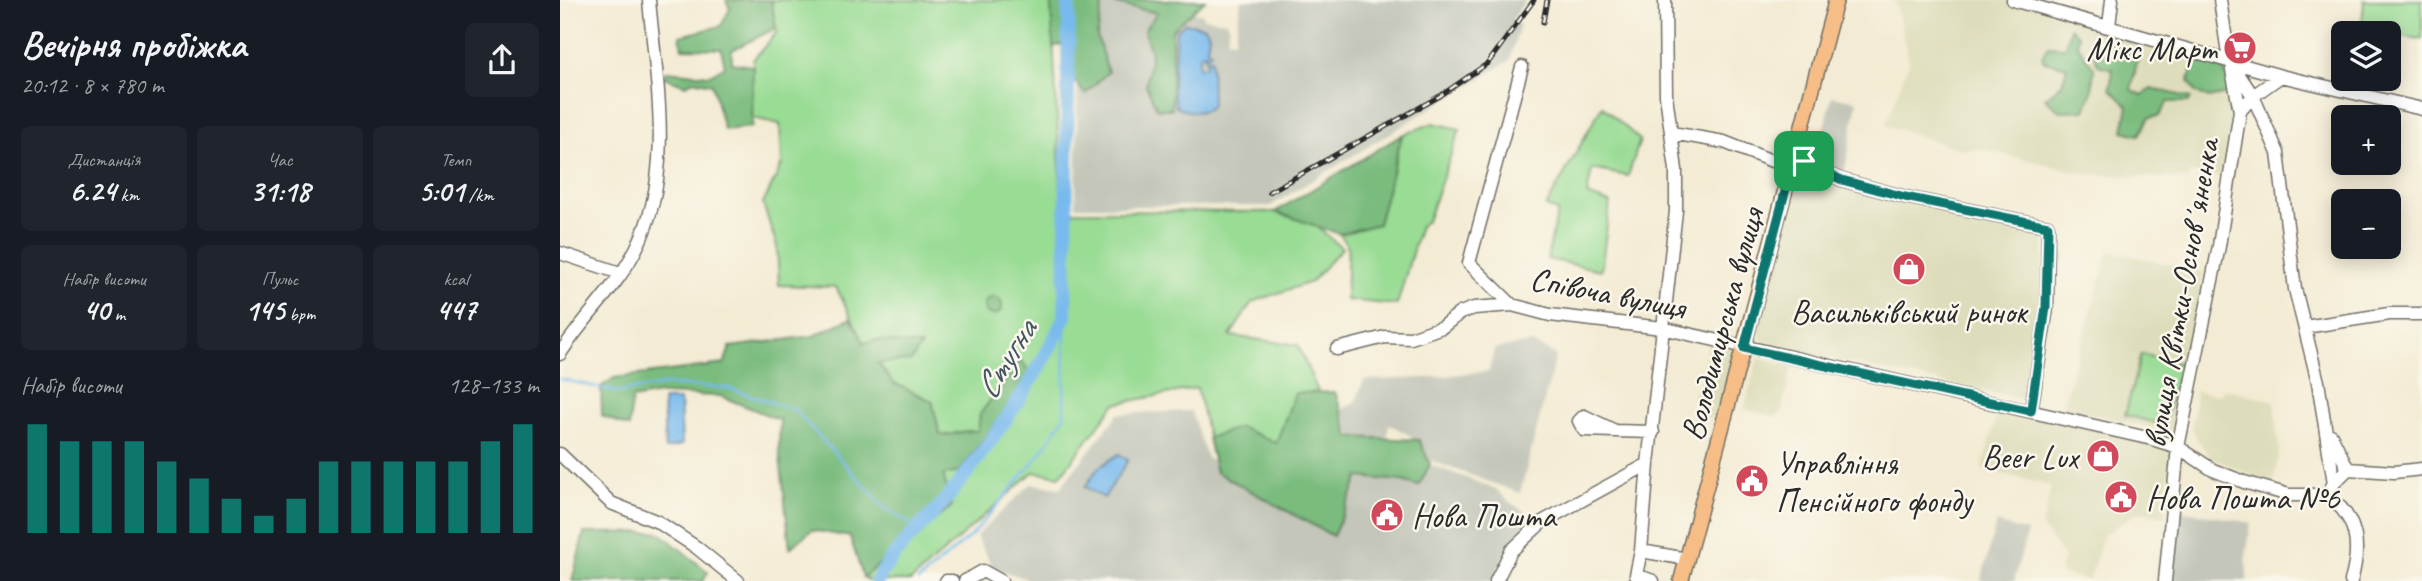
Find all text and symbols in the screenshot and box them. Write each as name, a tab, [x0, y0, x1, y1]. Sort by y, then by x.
text: Вечірня пробіжка	[21, 21, 246, 68]
map controls	[2331, 21, 2401, 259]
button: layers	[2331, 21, 2401, 91]
button: share	[465, 23, 539, 97]
place label: Мікс Март	[2087, 28, 2218, 70]
supermarket icon: Мікс Март	[2221, 29, 2259, 67]
text: 20:12 · 8 × 780 m	[21, 71, 164, 100]
button: +	[2331, 105, 2401, 175]
pin	[1774, 131, 1834, 191]
street label: вулиця Квітки-Основʼяненка	[2133, 133, 2229, 451]
icon: arrive	[1785, 142, 1823, 180]
text: Дистанція	[68, 148, 140, 172]
text: Час	[267, 148, 293, 172]
text: Темп	[441, 148, 471, 172]
text: 6.24	[69, 172, 116, 210]
text: 31:18	[250, 172, 310, 210]
text: 5:01	[418, 172, 464, 210]
text: km	[116, 183, 139, 207]
text: /km	[464, 183, 494, 207]
button: −	[2331, 189, 2401, 259]
street label: Володимирська вулиця	[1671, 201, 1774, 445]
shop icon: Васильківський ринок	[1890, 250, 1928, 288]
street label: Співоча вулиця	[1527, 257, 1691, 329]
text: Набір висоти	[63, 267, 145, 291]
text: Пульс	[262, 267, 298, 291]
text: kcal	[443, 267, 469, 291]
text: 40	[83, 291, 110, 329]
text: 145	[245, 291, 285, 329]
text: 447	[436, 291, 476, 329]
place label: Васильківський ринок	[1791, 291, 2029, 333]
text: m	[110, 302, 125, 326]
text: bpm	[285, 302, 315, 326]
water label: Стугна	[964, 309, 1049, 407]
text: Набір висоти	[21, 371, 121, 400]
text: 128–133 m	[448, 371, 539, 400]
place label: Beer Lux	[1982, 436, 2081, 478]
shop icon: Beer Lux	[2084, 437, 2122, 475]
place label: Управління Пенсійного фонду	[1776, 442, 1975, 522]
public building icon: Управління Пенсійного фонду	[1733, 462, 1771, 500]
place label: Нова Пошта №6	[2146, 477, 2341, 519]
public building icon: Нова Пошта №6	[2102, 478, 2140, 516]
place label: Нова Пошта	[1412, 495, 1558, 537]
public building icon: Нова Пошта	[1368, 496, 1406, 534]

